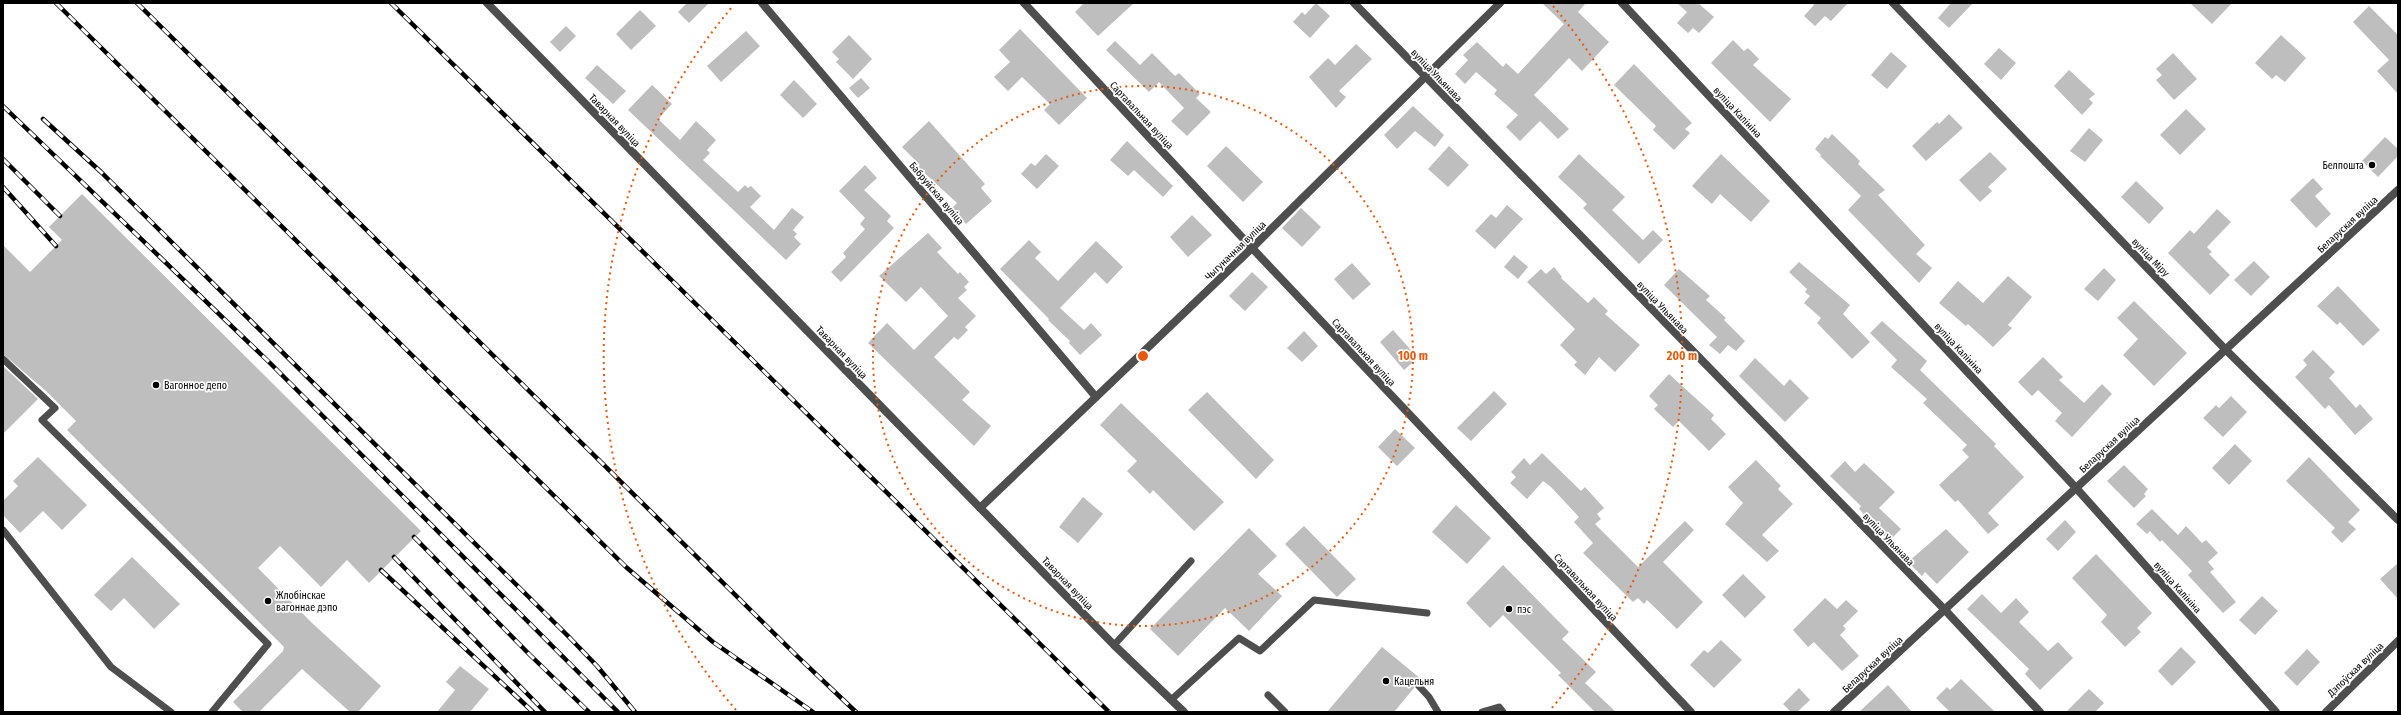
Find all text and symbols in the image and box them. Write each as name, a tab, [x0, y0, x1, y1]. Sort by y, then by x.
street label: вуліца Ульянава	[1408, 46, 1465, 105]
street label: Сартавальная вуліца	[1107, 79, 1176, 152]
street label: вуліца Калініна	[1711, 84, 1765, 141]
street label: Таварная вуліца	[586, 91, 643, 150]
street label: Бабруйская вуліца	[906, 159, 967, 228]
place label: Белпошта	[2322, 160, 2364, 172]
marker: Белпошта	[2367, 160, 2377, 170]
street label: Беларуская вуліца	[2314, 193, 2380, 256]
street label: Чыгуначная вуліца	[1202, 218, 1269, 283]
street label: вуліца Міру	[2129, 235, 2173, 280]
street label: вуліца Ульянава	[1634, 278, 1691, 337]
street label: Сартавальная вуліца	[1329, 316, 1398, 389]
street label: вуліца Калініна	[1932, 320, 1986, 377]
street label: Таварная вуліца	[813, 323, 870, 382]
centre of rings	[1136, 349, 1150, 363]
text: 100 m	[1398, 349, 1428, 363]
text: 200 m	[1666, 349, 1697, 363]
marker: Вагонное депо	[151, 380, 161, 390]
place label: Вагонное депо	[164, 380, 227, 392]
street label: Беларуская вуліца	[2076, 413, 2142, 476]
street label: вуліца Ульянава	[1860, 510, 1917, 569]
street label: Сартавальная вуліца	[1551, 551, 1620, 624]
street label: Таварная вуліца	[1039, 554, 1096, 613]
street label: вуліца Калініна	[2151, 559, 2204, 616]
place label: Жлобінскае вагоннае дэпо	[276, 589, 338, 614]
marker: Жлобінскае вагоннае дэпо	[263, 596, 273, 606]
marker: пэс	[1504, 604, 1514, 614]
place label: пэс	[1517, 604, 1532, 616]
street label: Беларуская вуліца	[1839, 633, 1905, 696]
street label: Дэпоўская вуліца	[2324, 639, 2386, 700]
marker: Кацельня	[1381, 676, 1391, 686]
place label: Кацельня	[1394, 676, 1434, 688]

